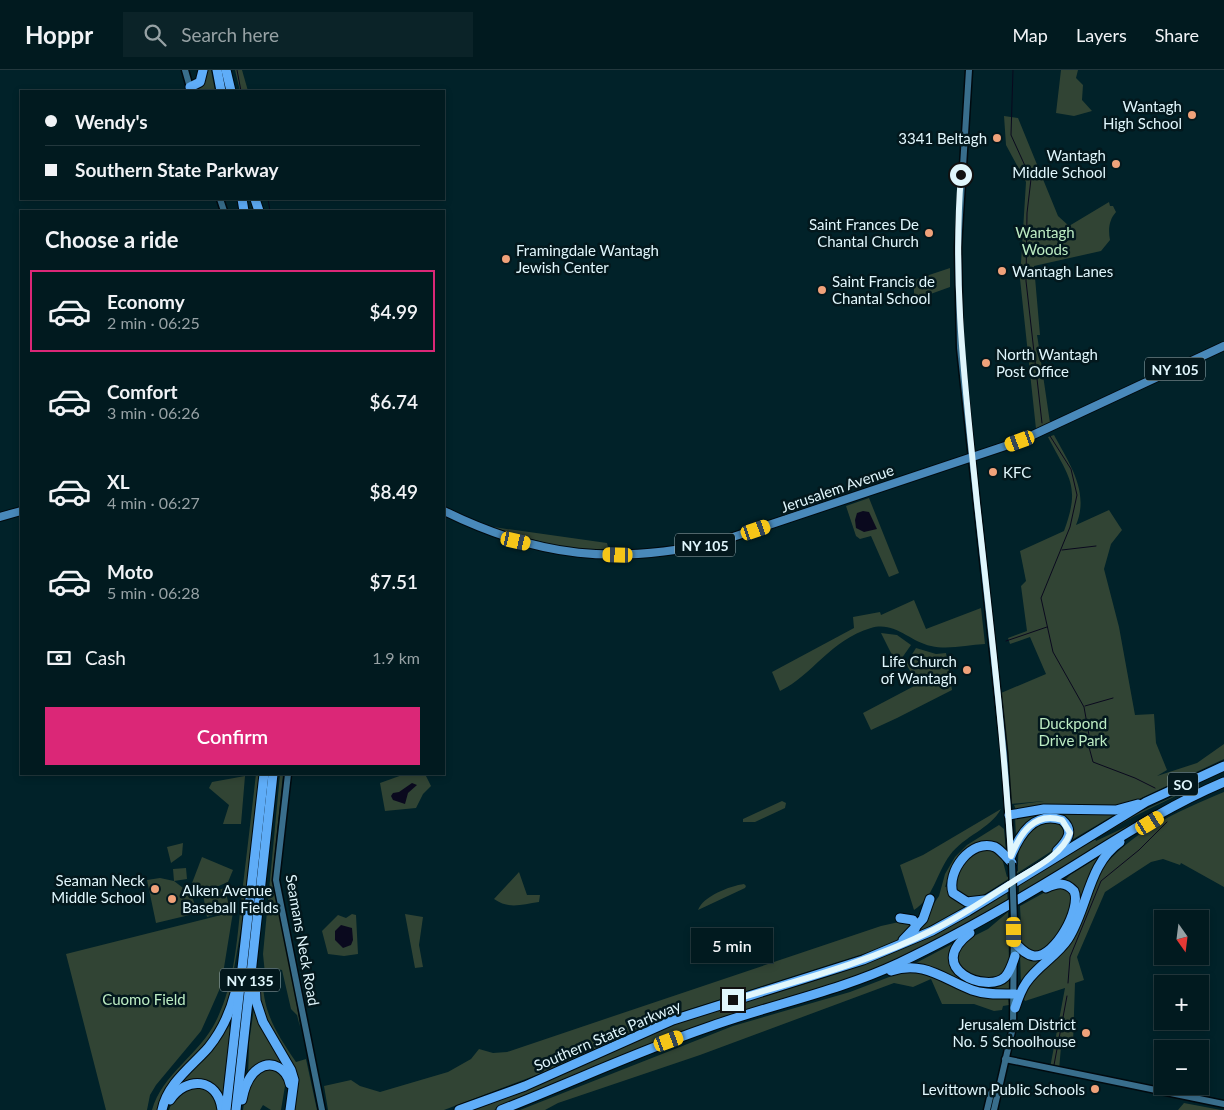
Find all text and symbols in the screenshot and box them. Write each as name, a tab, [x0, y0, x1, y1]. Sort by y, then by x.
search box	[123, 12, 473, 57]
text: Hoppr	[25, 20, 93, 49]
icon: search	[141, 21, 169, 49]
text: Search here	[181, 23, 279, 46]
text: Map	[1012, 24, 1048, 46]
text: Layers	[1076, 24, 1127, 46]
text: Share	[1155, 24, 1199, 46]
place label: Wantagh High School	[1103, 97, 1182, 132]
marker: Wantagh High School	[1186, 109, 1198, 121]
text: Wendy's	[75, 110, 148, 133]
place label: 3341 Beltagh	[898, 129, 987, 147]
marker: 3341 Beltagh	[991, 132, 1003, 144]
place label: Wantagh Middle School	[1012, 146, 1106, 181]
text: Southern State Parkway	[75, 158, 279, 181]
marker: Wantagh Middle School	[1110, 158, 1122, 170]
route start	[950, 164, 972, 186]
place label: Saint Frances De Chantal Church	[809, 215, 919, 250]
park label: Wantagh Woods	[1015, 223, 1075, 258]
text: Choose a ride	[45, 226, 179, 253]
marker: Saint Frances De Chantal Church	[923, 227, 935, 239]
place label: Framingdale Wantagh Jewish Center	[516, 241, 659, 276]
marker: Framingdale Wantagh Jewish Center	[500, 253, 512, 265]
place label: Wantagh Lanes	[1012, 262, 1113, 280]
marker: Wantagh Lanes	[996, 265, 1008, 277]
place label: Saint Francis de Chantal School	[832, 272, 935, 307]
marker: Saint Francis de Chantal School	[816, 284, 828, 296]
icon: car	[47, 289, 92, 334]
text: Economy	[107, 290, 185, 313]
text: $4.99	[369, 300, 418, 323]
text: 2 min · 06:25	[107, 313, 200, 332]
place label: North Wantagh Post Office	[996, 345, 1098, 380]
marker: North Wantagh Post Office	[980, 357, 992, 369]
road number: NY 105	[1145, 358, 1205, 380]
icon: car	[47, 379, 92, 424]
text: Comfort	[107, 380, 178, 403]
text: $6.74	[369, 390, 418, 413]
text: 3 min · 06:26	[107, 403, 200, 422]
car	[1003, 429, 1036, 453]
street label: Jerusalem Avenue	[778, 460, 896, 516]
place label: KFC	[1003, 463, 1031, 481]
marker: KFC	[987, 466, 999, 478]
icon: car	[47, 469, 92, 514]
text: XL	[107, 470, 130, 493]
text: $8.49	[369, 480, 418, 503]
text: 4 min · 06:27	[107, 493, 200, 512]
car	[739, 518, 772, 542]
car	[499, 530, 532, 552]
road number: NY 105	[675, 534, 735, 556]
car	[602, 547, 633, 563]
icon: car	[47, 559, 92, 604]
text: Moto	[107, 560, 153, 583]
text: $7.51	[369, 570, 418, 593]
text: 5 min · 06:28	[107, 583, 200, 602]
icon: cash	[45, 644, 73, 672]
text: Cash	[85, 646, 126, 669]
text: 1.9 km	[372, 648, 420, 667]
place label: Life Church of Wantagh	[881, 652, 957, 687]
marker: Life Church of Wantagh	[961, 664, 973, 676]
button: Confirm	[45, 707, 420, 765]
park label: Duckpond Drive Park	[1039, 714, 1108, 749]
road number: SO	[1168, 772, 1198, 796]
car	[1133, 809, 1166, 837]
place label: Seaman Neck Middle School	[51, 871, 145, 906]
street label: Seamans Neck Road	[283, 873, 323, 1007]
place label: Alken Avenue Baseball Fields	[182, 881, 279, 916]
marker: Seaman Neck Middle School	[149, 883, 161, 895]
marker: Alken Avenue Baseball Fields	[166, 893, 178, 905]
north arrow	[1154, 910, 1209, 965]
map controls	[1154, 910, 1209, 1095]
car	[1006, 917, 1021, 947]
callout: 5 min	[692, 928, 774, 962]
text: 5 min	[712, 936, 752, 955]
road number: NY 135	[220, 968, 280, 992]
button: +	[1154, 975, 1209, 1030]
route end	[722, 989, 744, 1011]
park label: Cuomo Field	[102, 990, 186, 1008]
street label: Southern State Parkway	[531, 996, 683, 1074]
place label: Jerusalem District No. 5 Schoolhouse	[953, 1015, 1077, 1050]
marker: Jerusalem District No. 5 Schoolhouse	[1080, 1027, 1092, 1039]
car	[652, 1029, 685, 1053]
button: −	[1154, 1040, 1209, 1095]
place label: Levittown Public Schools	[922, 1080, 1085, 1098]
marker: Levittown Public Schools	[1089, 1083, 1101, 1095]

